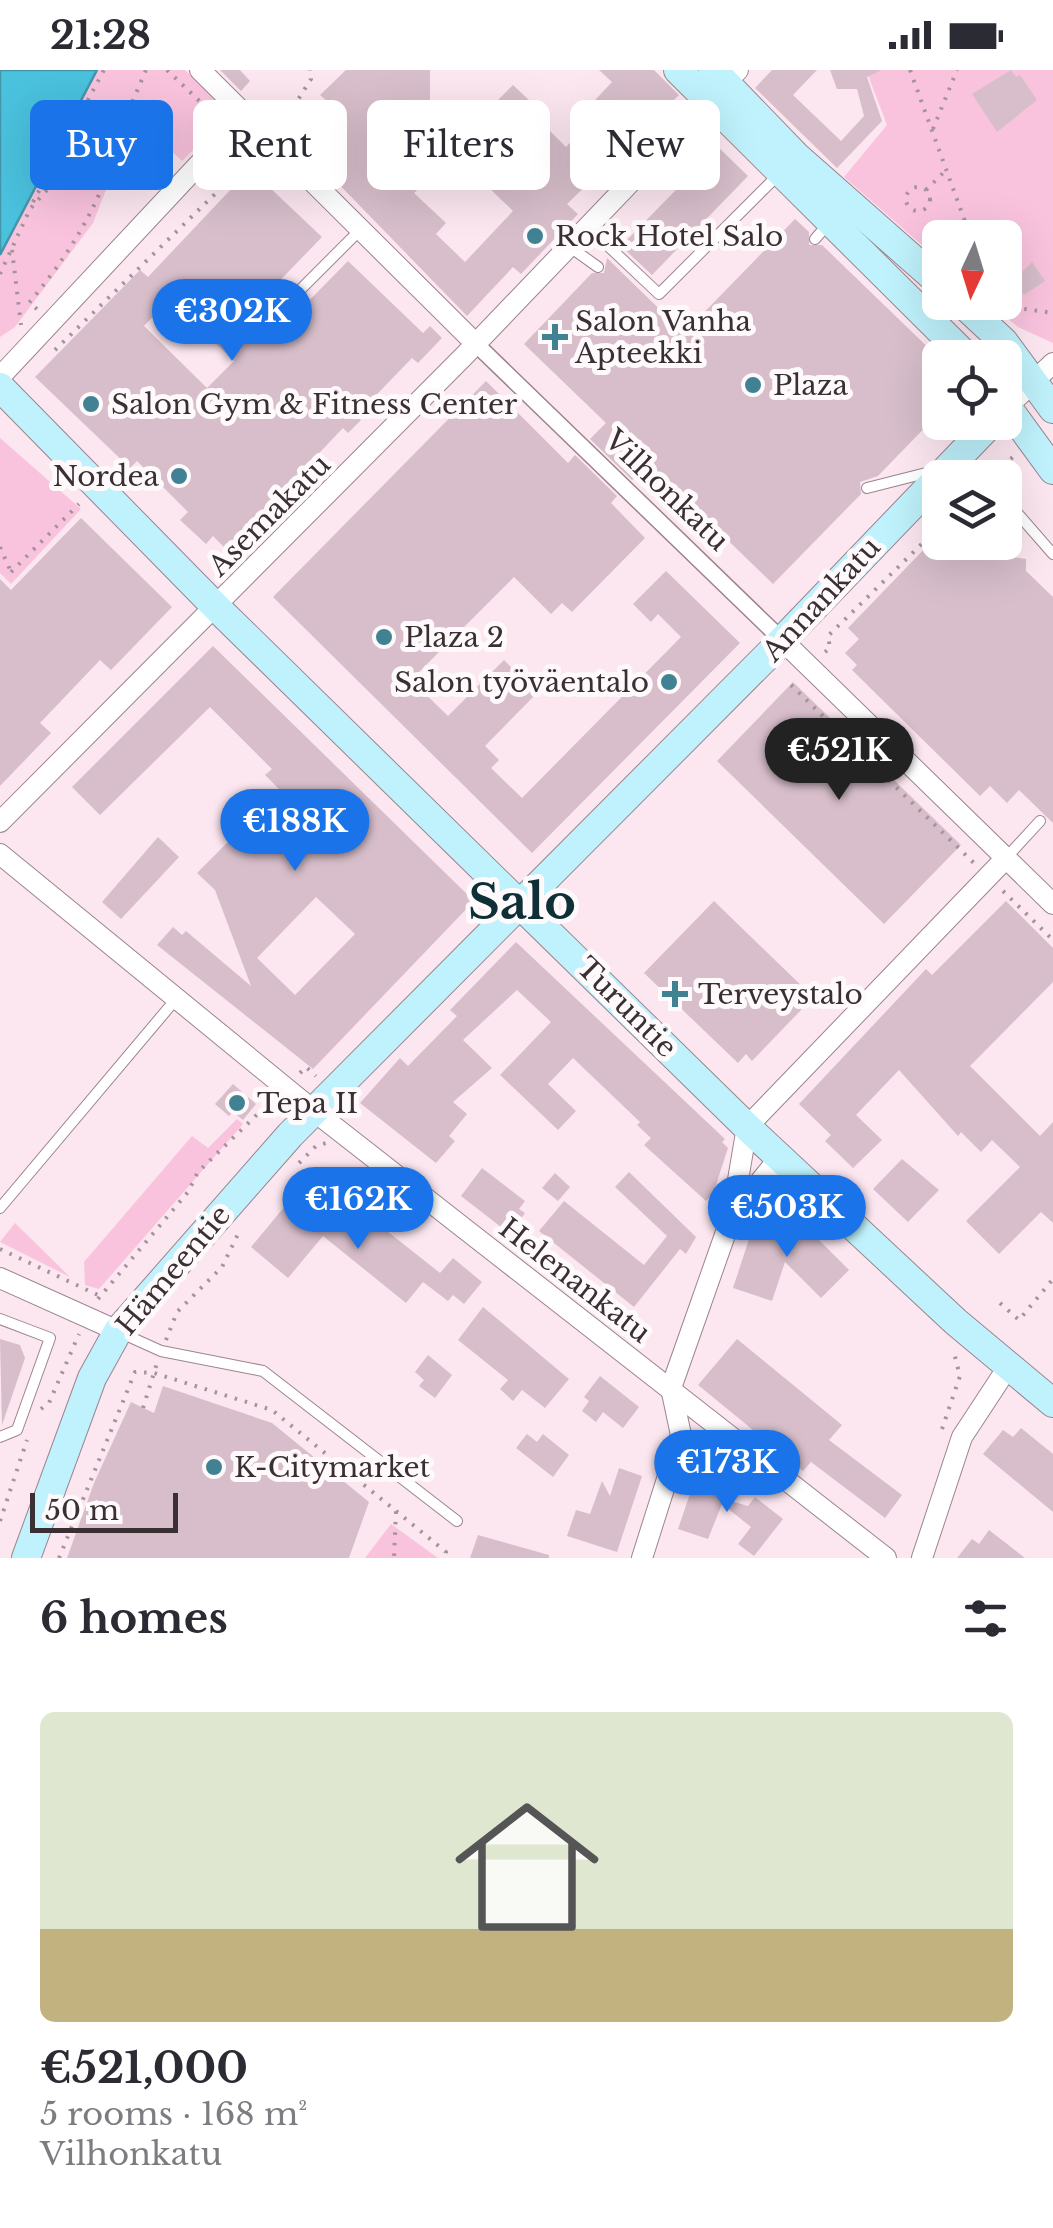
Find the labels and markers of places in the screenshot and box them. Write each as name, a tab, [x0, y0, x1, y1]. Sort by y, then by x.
place label: Rock Hotel Salo	[555, 219, 783, 254]
marker: Rock Hotel Salo	[524, 225, 546, 247]
pin: €302K	[162, 279, 302, 364]
place label: Salon Vanha Apteekki	[574, 304, 752, 371]
marker: Salon Vanha Apteekki	[544, 326, 566, 348]
place label: Plaza	[773, 368, 848, 403]
marker: Plaza	[742, 374, 764, 396]
place label: Salon Gym & Fitness Center	[111, 387, 518, 422]
marker: Salon Gym & Fitness Center	[80, 393, 102, 415]
place label: Nordea	[53, 459, 159, 494]
marker: Nordea	[168, 465, 190, 487]
place label: Plaza 2	[404, 620, 504, 655]
marker: Plaza 2	[373, 626, 395, 648]
place label: Salon työväentalo	[394, 665, 649, 700]
marker: Salon työväentalo	[658, 671, 680, 693]
pin: €521K	[769, 718, 909, 803]
pin: €188K	[225, 789, 365, 874]
place label: Terveystalo	[698, 977, 863, 1012]
marker: Terveystalo	[662, 981, 688, 1007]
place label: Tepa II	[257, 1086, 358, 1121]
marker: Tepa II	[226, 1092, 248, 1114]
pin: €162K	[288, 1167, 428, 1252]
pin: €503K	[717, 1175, 857, 1260]
pin: €173K	[657, 1430, 797, 1515]
place label: K-Citymarket	[234, 1450, 430, 1485]
marker: K-Citymarket	[203, 1456, 225, 1478]

